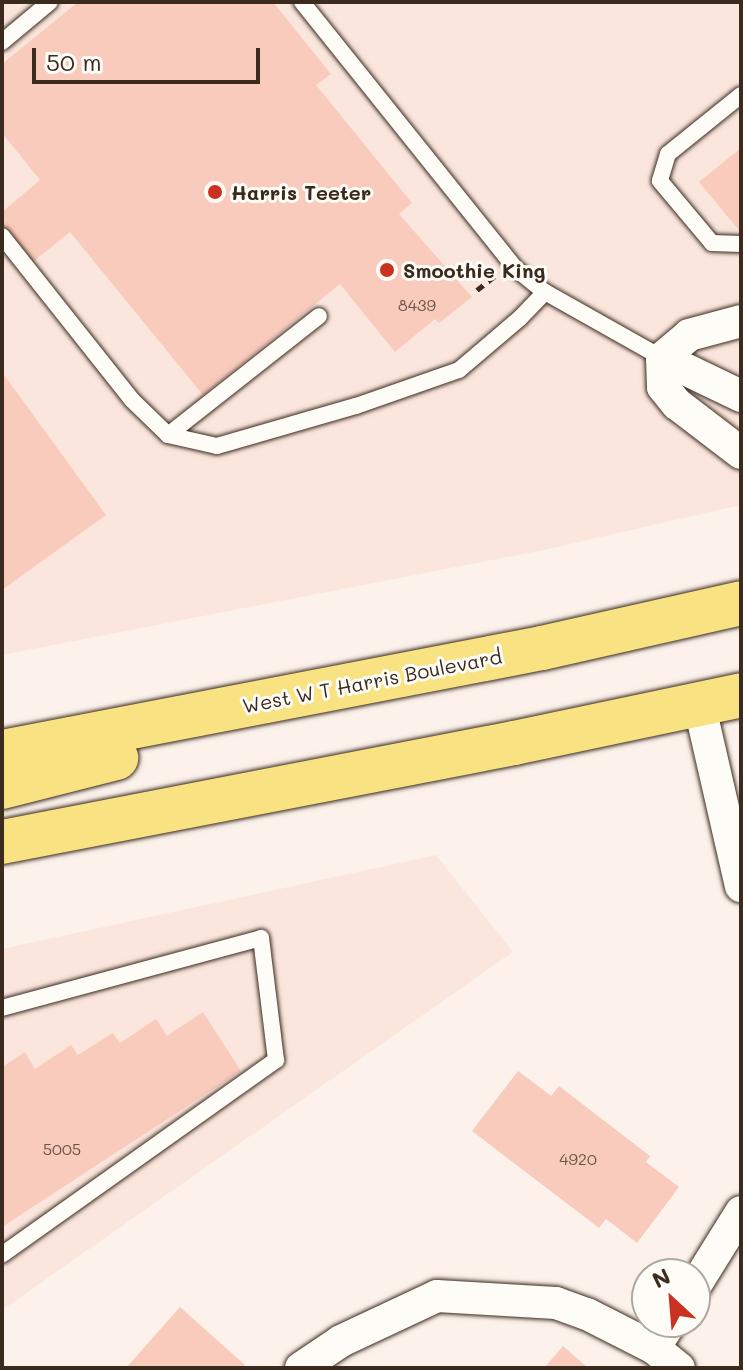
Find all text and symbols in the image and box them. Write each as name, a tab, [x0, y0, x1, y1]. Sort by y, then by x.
scale bar	[36, 32, 264, 82]
text: 50 m	[46, 46, 102, 77]
place label: Harris Teeter	[231, 180, 371, 204]
marker: Harris Teeter	[206, 183, 224, 201]
place label: Smoothie King	[403, 258, 545, 282]
marker: Smoothie King	[378, 261, 396, 279]
house number: 8439	[398, 295, 436, 315]
street label: West W T Harris Boulevard	[240, 644, 504, 718]
house number: 5005	[43, 1139, 81, 1159]
house number: 4920	[559, 1149, 597, 1169]
north arrow	[631, 1258, 711, 1338]
text: N	[647, 1261, 675, 1294]

